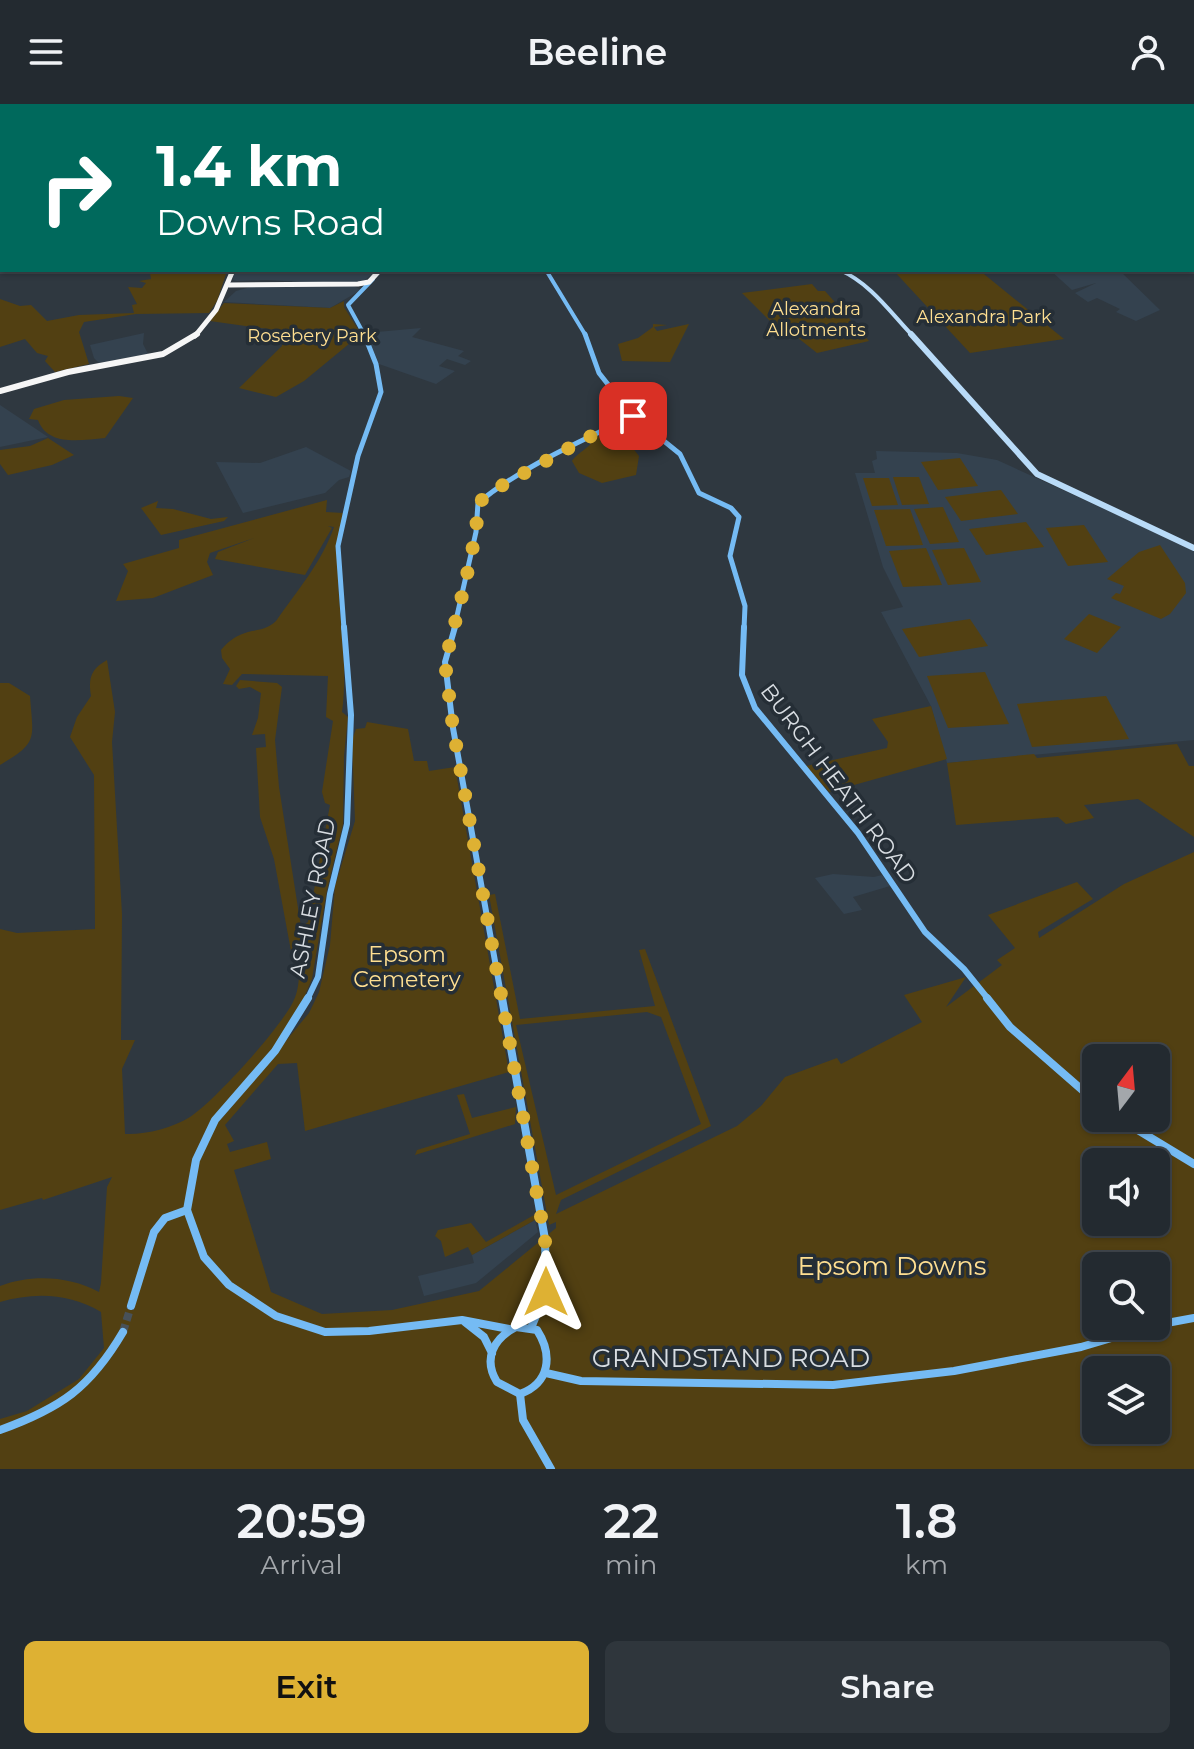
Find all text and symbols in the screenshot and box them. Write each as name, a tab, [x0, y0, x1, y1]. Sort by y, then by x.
icon: menu	[24, 30, 68, 74]
text: Beeline	[527, 30, 667, 74]
icon: person	[1126, 30, 1170, 74]
text: 1.4 km	[156, 132, 342, 200]
icon: right	[24, 136, 128, 240]
text: Downs Road	[156, 200, 385, 244]
park label: Alexandra Allotments	[766, 298, 866, 341]
park label: Alexandra Park	[916, 306, 1052, 328]
park label: Rosebery Park	[247, 325, 377, 347]
pin	[599, 382, 667, 450]
icon: arrive	[611, 394, 655, 438]
street label: BURGH HEATH ROAD	[755, 678, 922, 888]
street label: ASHLEY ROAD	[284, 816, 341, 980]
park label: Epsom Cemetery	[353, 941, 461, 993]
north arrow	[1082, 1044, 1170, 1132]
map controls	[1082, 1044, 1170, 1444]
button: sound	[1082, 1148, 1170, 1236]
position arrow	[504, 1250, 588, 1334]
park label: Epsom Downs	[798, 1250, 986, 1282]
button: search	[1082, 1252, 1170, 1340]
street label: GRANDSTAND ROAD	[592, 1342, 870, 1374]
button: layers	[1082, 1356, 1170, 1444]
text: 20:59	[237, 1492, 367, 1550]
text: 22	[603, 1492, 659, 1550]
text: 1.8	[896, 1492, 957, 1550]
text: Arrival	[261, 1549, 343, 1581]
text: min	[605, 1549, 657, 1581]
text: km	[905, 1549, 948, 1581]
button: Exit	[24, 1641, 589, 1733]
button: Share	[605, 1641, 1170, 1733]

